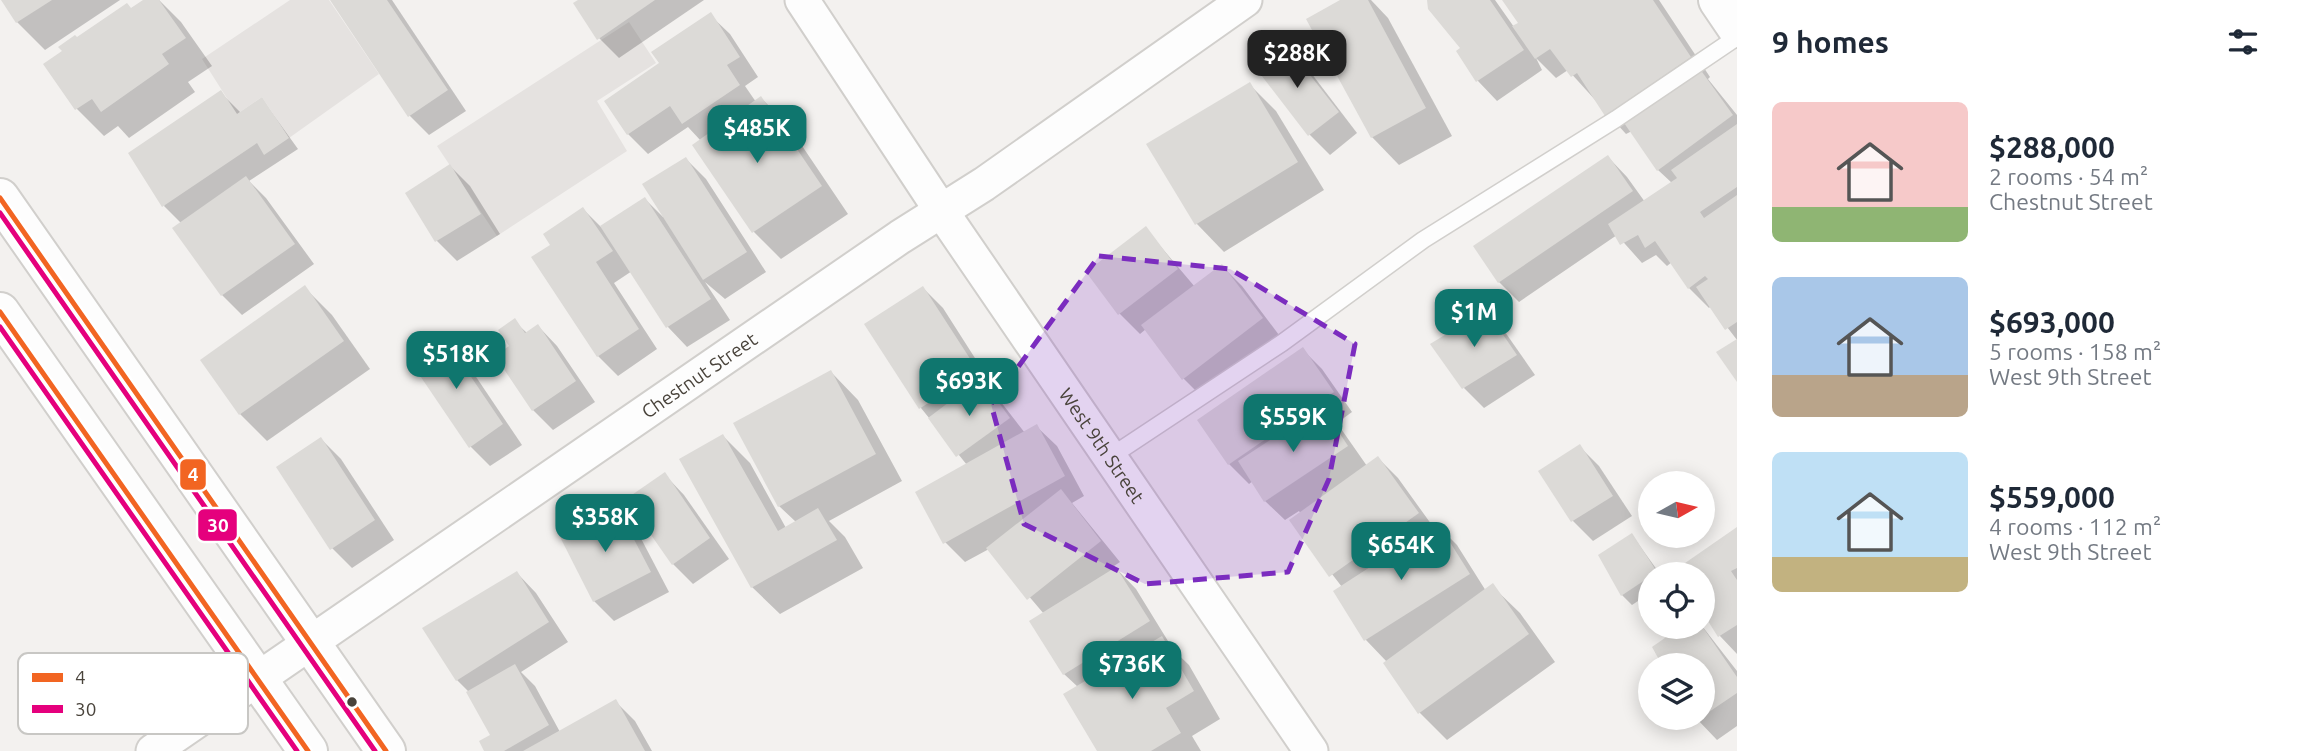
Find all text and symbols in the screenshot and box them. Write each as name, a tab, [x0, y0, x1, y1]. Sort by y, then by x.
icon: filters	[2224, 23, 2262, 61]
text: 9 homes	[1772, 25, 1889, 59]
pin: $288K	[1248, 31, 1346, 90]
text: $288K	[1263, 40, 1331, 65]
pin: $485K	[708, 106, 806, 165]
text: $485K	[723, 115, 791, 140]
icon: home	[1828, 130, 1912, 214]
text: $288,000	[1989, 130, 2115, 164]
text: 2 rooms · 54 m²	[1989, 164, 2148, 189]
text: Chestnut Street	[1989, 189, 2153, 214]
pin: $1M	[1440, 290, 1508, 349]
text: $1M	[1451, 299, 1497, 324]
icon: home	[1828, 305, 1912, 389]
text: $693,000	[1989, 305, 2115, 339]
street label: Chestnut Street	[637, 327, 762, 423]
pin: $518K	[407, 332, 505, 391]
text: 5 rooms · 158 m²	[1989, 339, 2161, 364]
text: $518K	[422, 341, 490, 366]
pin: $693K	[920, 358, 1018, 418]
text: West 9th Street	[1989, 364, 2152, 389]
text: $693K	[935, 368, 1003, 393]
street label: West 9th Street	[1055, 384, 1149, 508]
pin: $559K	[1244, 394, 1342, 454]
text: $559K	[1259, 404, 1327, 429]
line badge: 4	[179, 458, 207, 491]
text: 4	[188, 463, 199, 485]
north arrow	[1638, 471, 1715, 548]
map controls	[1638, 471, 1715, 730]
icon: home	[1828, 480, 1912, 564]
text: $559,000	[1989, 480, 2115, 514]
pin: $358K	[556, 494, 654, 554]
text: $358K	[571, 504, 639, 529]
line badge: 30	[197, 508, 238, 542]
text: 30	[207, 514, 229, 536]
text: 4 rooms · 112 m²	[1989, 514, 2161, 539]
pin: $654K	[1352, 522, 1450, 582]
text: $654K	[1367, 532, 1435, 557]
text: West 9th Street	[1989, 539, 2152, 564]
button: locate	[1638, 562, 1715, 639]
pin: $736K	[1083, 642, 1181, 701]
text: $736K	[1098, 651, 1166, 676]
legend	[18, 653, 248, 734]
button: layers	[1638, 653, 1715, 730]
text: 4	[75, 666, 86, 688]
unlabelled marker	[345, 695, 359, 709]
text: 30	[75, 698, 96, 720]

